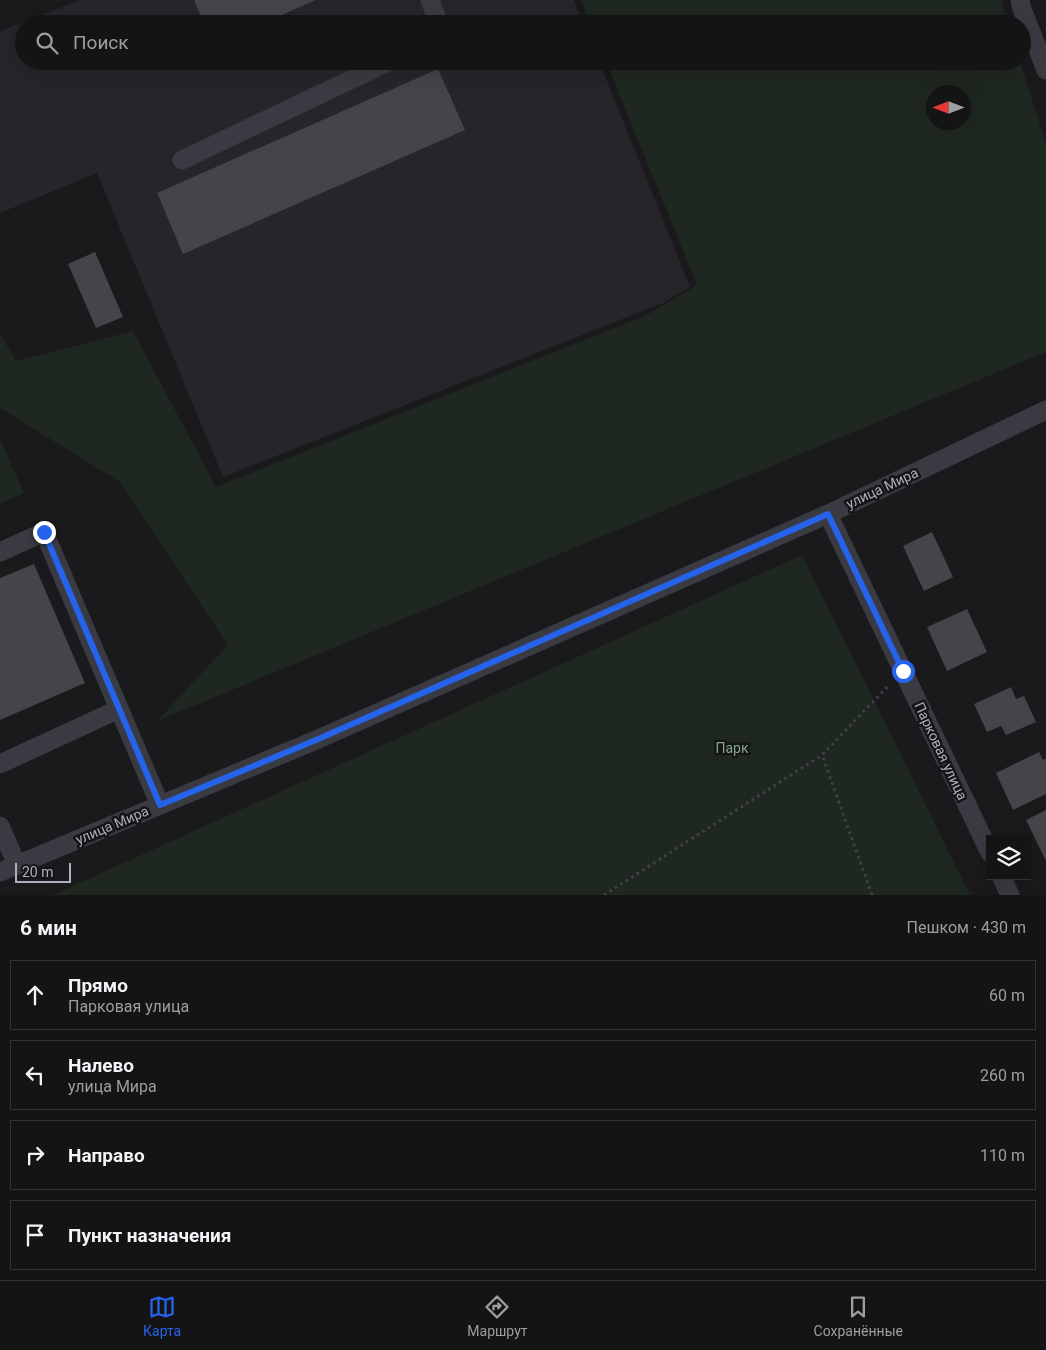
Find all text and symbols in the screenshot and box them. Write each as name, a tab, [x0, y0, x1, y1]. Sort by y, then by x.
search box	[15, 15, 1031, 70]
icon: search	[33, 29, 61, 57]
text: Поиск	[73, 31, 129, 54]
north arrow	[926, 85, 971, 130]
street label: улица Мира	[843, 464, 921, 512]
route end	[33, 521, 56, 544]
route start	[892, 660, 915, 683]
street label: Парковая улица	[911, 700, 971, 802]
park label: Парк	[715, 740, 749, 756]
street label: улица Мира	[73, 802, 151, 848]
map controls	[986, 835, 1031, 880]
button: layers	[986, 835, 1031, 880]
scale bar	[15, 860, 71, 883]
text: 20 m	[22, 864, 54, 880]
text: 6 мин	[20, 916, 77, 940]
text: Пешком · 430 m	[907, 918, 1026, 937]
text: Прямо	[68, 974, 128, 997]
icon: ahead	[21, 981, 49, 1009]
text: 60 m	[989, 986, 1025, 1005]
text: Парковая улица	[68, 997, 189, 1016]
text: Налево	[68, 1054, 134, 1077]
icon: left	[21, 1061, 49, 1089]
text: 260 m	[980, 1066, 1025, 1085]
text: улица Мира	[68, 1077, 157, 1096]
icon: right	[21, 1141, 49, 1169]
text: Направо	[68, 1144, 145, 1167]
text: 110 m	[980, 1146, 1025, 1165]
icon: arrive	[21, 1221, 49, 1249]
text: Пункт назначения	[68, 1224, 231, 1247]
tab: Карта	[143, 1293, 181, 1339]
tab: Маршрут	[467, 1293, 528, 1339]
tab: Сохранённые	[814, 1293, 903, 1339]

